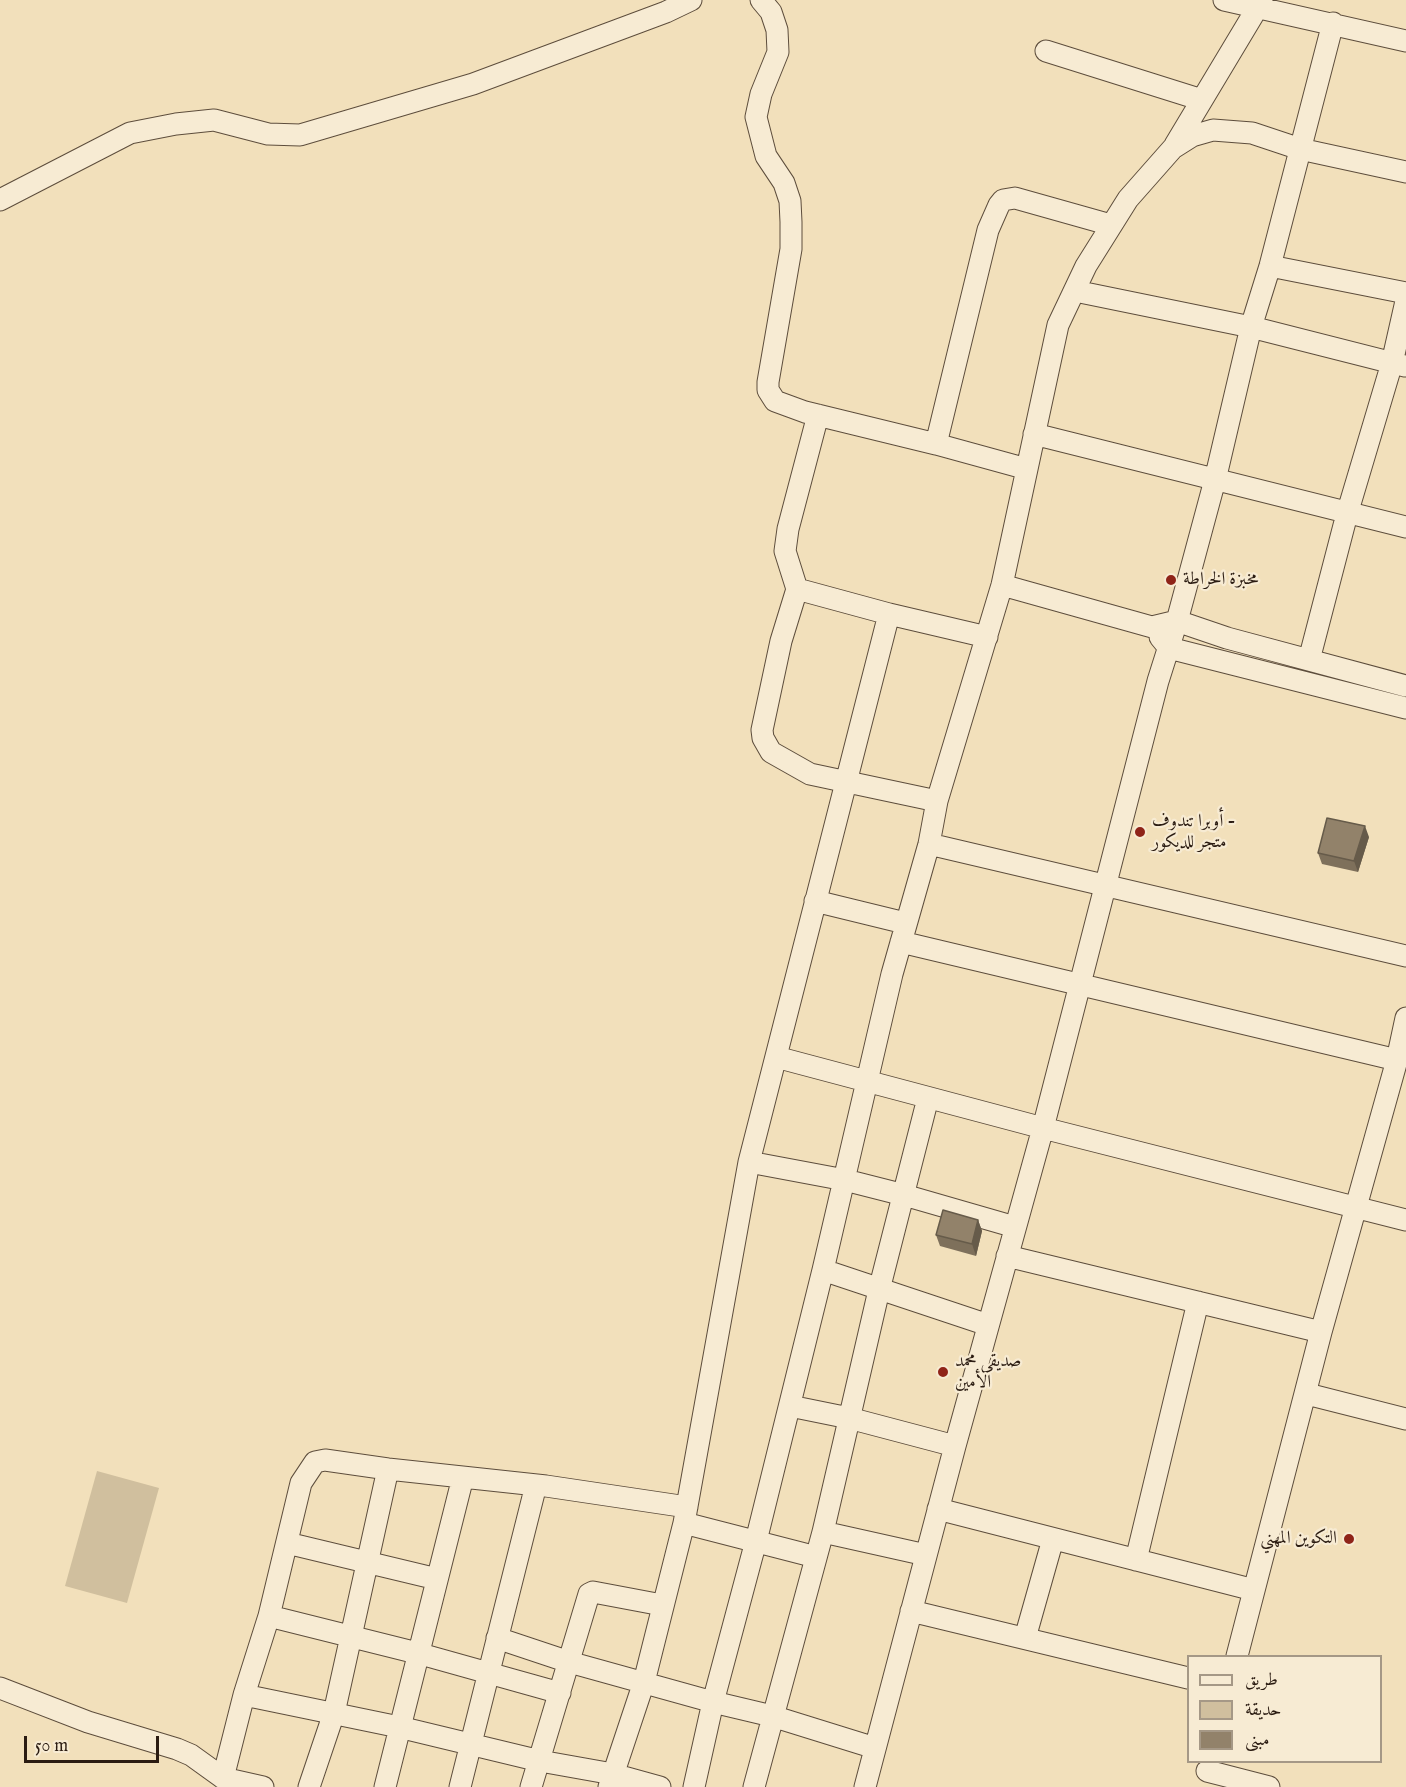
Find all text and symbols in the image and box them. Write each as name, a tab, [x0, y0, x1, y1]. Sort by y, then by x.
place label: مخبزة الخراطة	[1183, 569, 1258, 591]
marker: مخبزة الخراطة	[1164, 573, 1178, 587]
place label: أوبرا تندوف - متجر للديكور	[1152, 811, 1236, 854]
marker: أوبرا تندوف - متجر للديكور	[1133, 825, 1147, 839]
place label: صديقي محمد الأمين	[955, 1351, 1021, 1394]
marker: صديقي محمد الأمين	[936, 1365, 950, 1379]
place label: التكوين المهني	[1260, 1528, 1337, 1550]
marker: التكوين المهني	[1342, 1532, 1356, 1546]
legend	[1187, 1655, 1382, 1763]
text: طريق	[1245, 1669, 1278, 1692]
text: حديقة	[1245, 1699, 1281, 1722]
scale bar	[27, 1724, 162, 1762]
text: مبنى	[1245, 1729, 1270, 1752]
text: 50 m	[35, 1735, 68, 1758]

